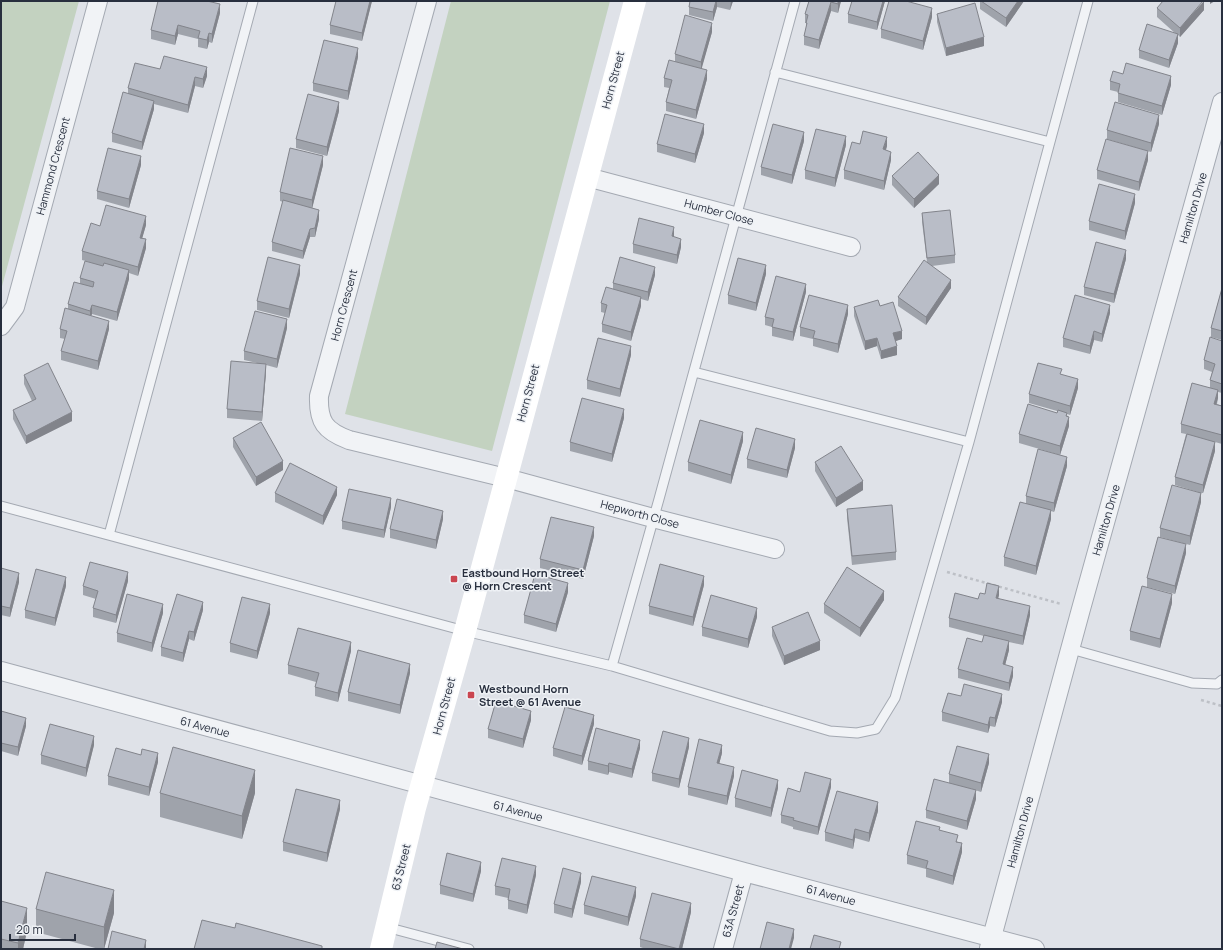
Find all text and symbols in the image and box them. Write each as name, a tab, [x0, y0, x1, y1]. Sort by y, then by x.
street label: Horn Street	[598, 49, 627, 110]
street label: Hammond Crescent	[32, 115, 73, 217]
street label: Hamilton Drive	[1175, 170, 1210, 245]
street label: Humber Close	[683, 195, 756, 228]
street label: Horn Crescent	[327, 267, 360, 342]
street label: Horn Street	[513, 362, 542, 423]
street label: Hamilton Drive	[1088, 482, 1123, 557]
street label: Hepworth Close	[599, 496, 682, 531]
place label: Eastbound Horn Street @ Horn Crescent	[462, 565, 584, 593]
marker: Eastbound Horn Street @ Horn Crescent	[449, 574, 459, 584]
street label: Horn Street	[429, 675, 458, 736]
place label: Westbound Horn Street @ 61 Avenue	[479, 681, 581, 709]
marker: Westbound Horn Street @ 61 Avenue	[466, 690, 476, 700]
street label: 61 Avenue	[179, 713, 232, 740]
street label: Hamilton Drive	[1003, 794, 1036, 869]
street label: 61 Avenue	[492, 797, 545, 824]
street label: 63 Street	[388, 842, 414, 892]
street label: 61 Avenue	[805, 881, 858, 908]
street label: 63A Street	[718, 883, 747, 939]
scale bar	[10, 916, 75, 942]
text: 20 m	[16, 921, 43, 938]

